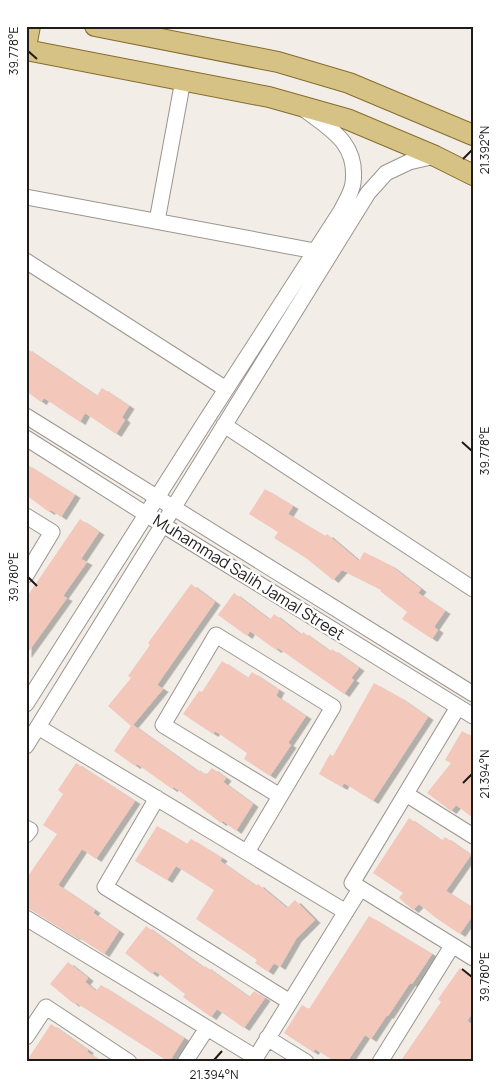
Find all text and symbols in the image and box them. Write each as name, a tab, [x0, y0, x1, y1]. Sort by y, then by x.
text: 39.778°E	[5, 27, 22, 75]
text: 21.392°N	[476, 126, 493, 174]
text: 39.778°E	[476, 427, 493, 475]
street label: Muhammad Salih Jamal Street	[149, 509, 349, 645]
text: 39.780°E	[5, 552, 22, 602]
text: 21.394°N	[476, 750, 493, 798]
text: 39.780°E	[476, 952, 493, 1002]
text: 21.394°N	[190, 1066, 238, 1083]

